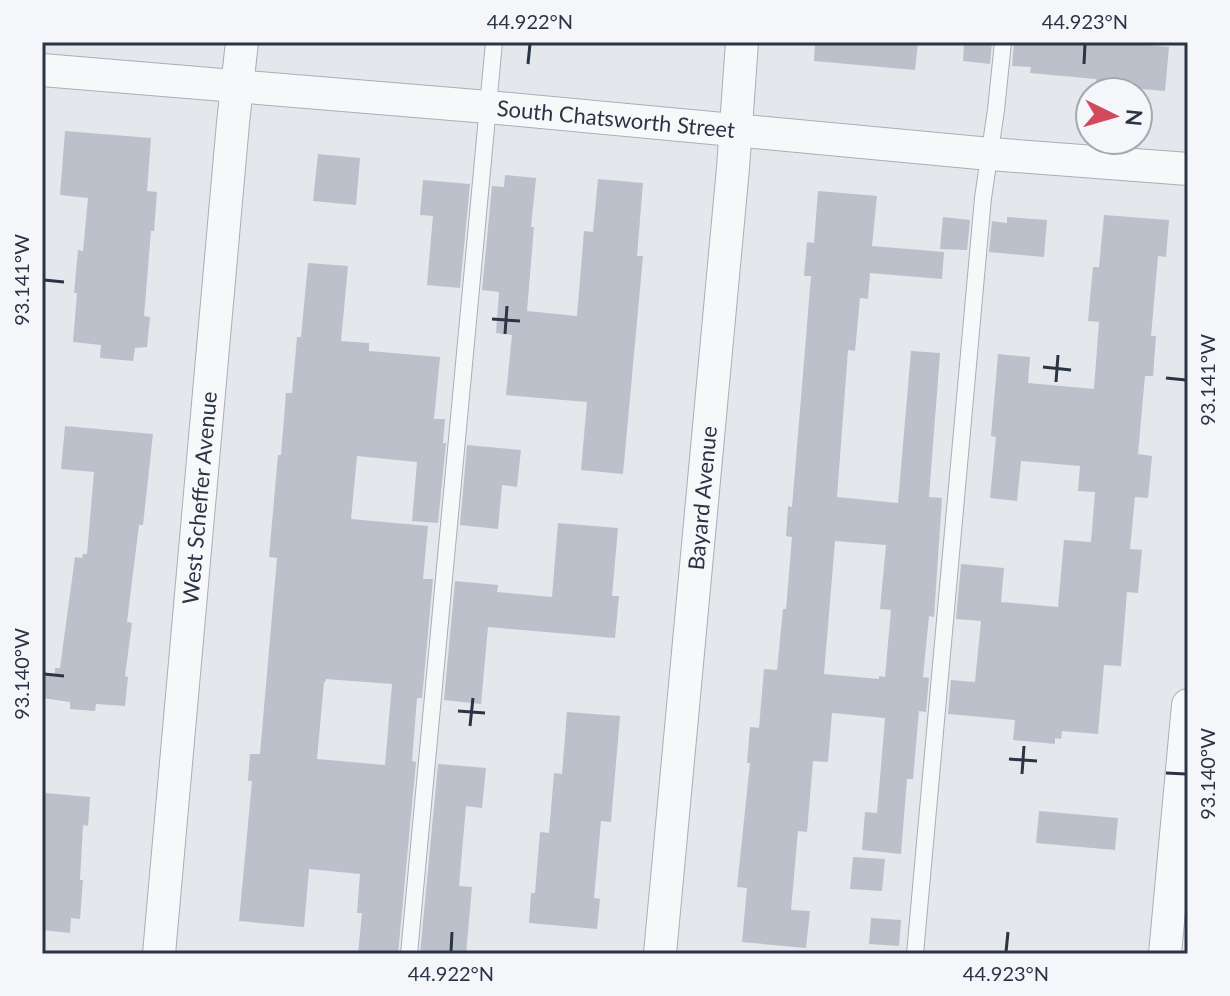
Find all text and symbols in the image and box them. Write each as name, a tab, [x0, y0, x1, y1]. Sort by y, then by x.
text: 44.922°N	[487, 9, 573, 33]
text: 44.923°N	[1042, 9, 1128, 33]
north arrow	[1074, 76, 1154, 156]
street label: South Chatsworth Street	[496, 94, 736, 143]
text: N	[1120, 108, 1149, 127]
text: 93.141°W	[9, 234, 33, 326]
text: 93.141°W	[1195, 334, 1219, 426]
street label: West Scheffer Avenue	[176, 390, 222, 605]
street label: Bayard Avenue	[682, 425, 722, 571]
text: 93.140°W	[9, 628, 33, 720]
text: 93.140°W	[1195, 728, 1219, 820]
text: 44.922°N	[408, 961, 494, 985]
text: 44.923°N	[963, 961, 1049, 985]

